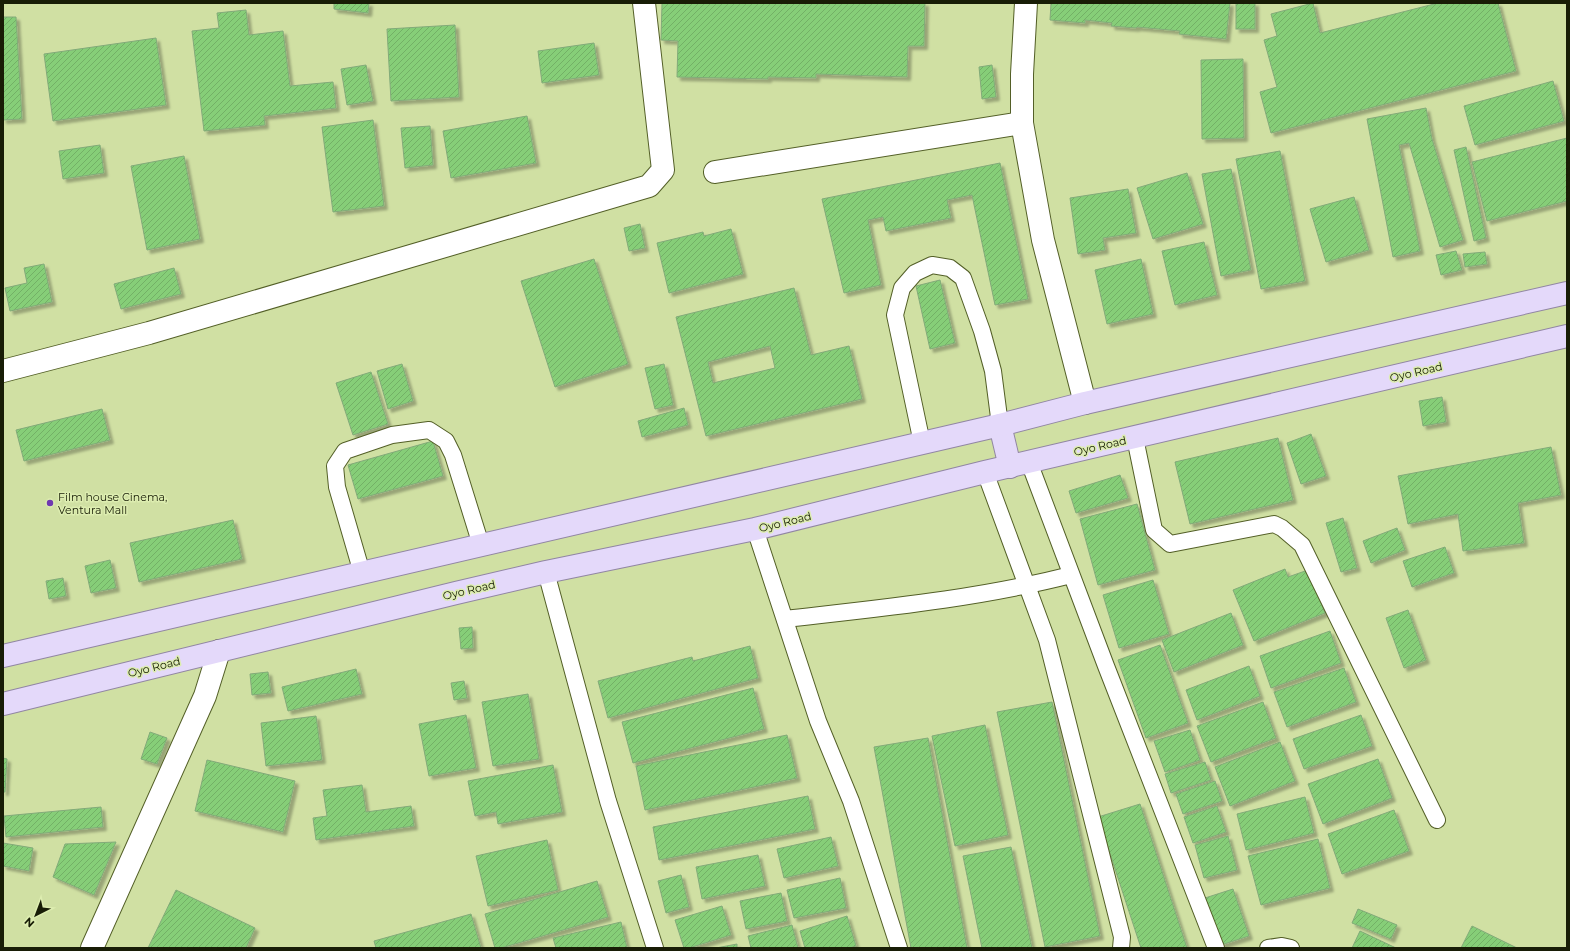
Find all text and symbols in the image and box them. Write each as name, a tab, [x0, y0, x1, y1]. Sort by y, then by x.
street label: Oyo Road	[1388, 359, 1444, 385]
street label: Oyo Road	[1072, 433, 1128, 459]
place label: Film house Cinema, Ventura Mall	[58, 490, 167, 517]
marker: Film house Cinema, Ventura Mall	[45, 498, 55, 508]
street label: Oyo Road	[757, 509, 813, 535]
street label: Oyo Road	[441, 577, 497, 603]
street label: Oyo Road	[126, 654, 182, 680]
north arrow	[16, 895, 56, 935]
text: N	[21, 914, 37, 931]

